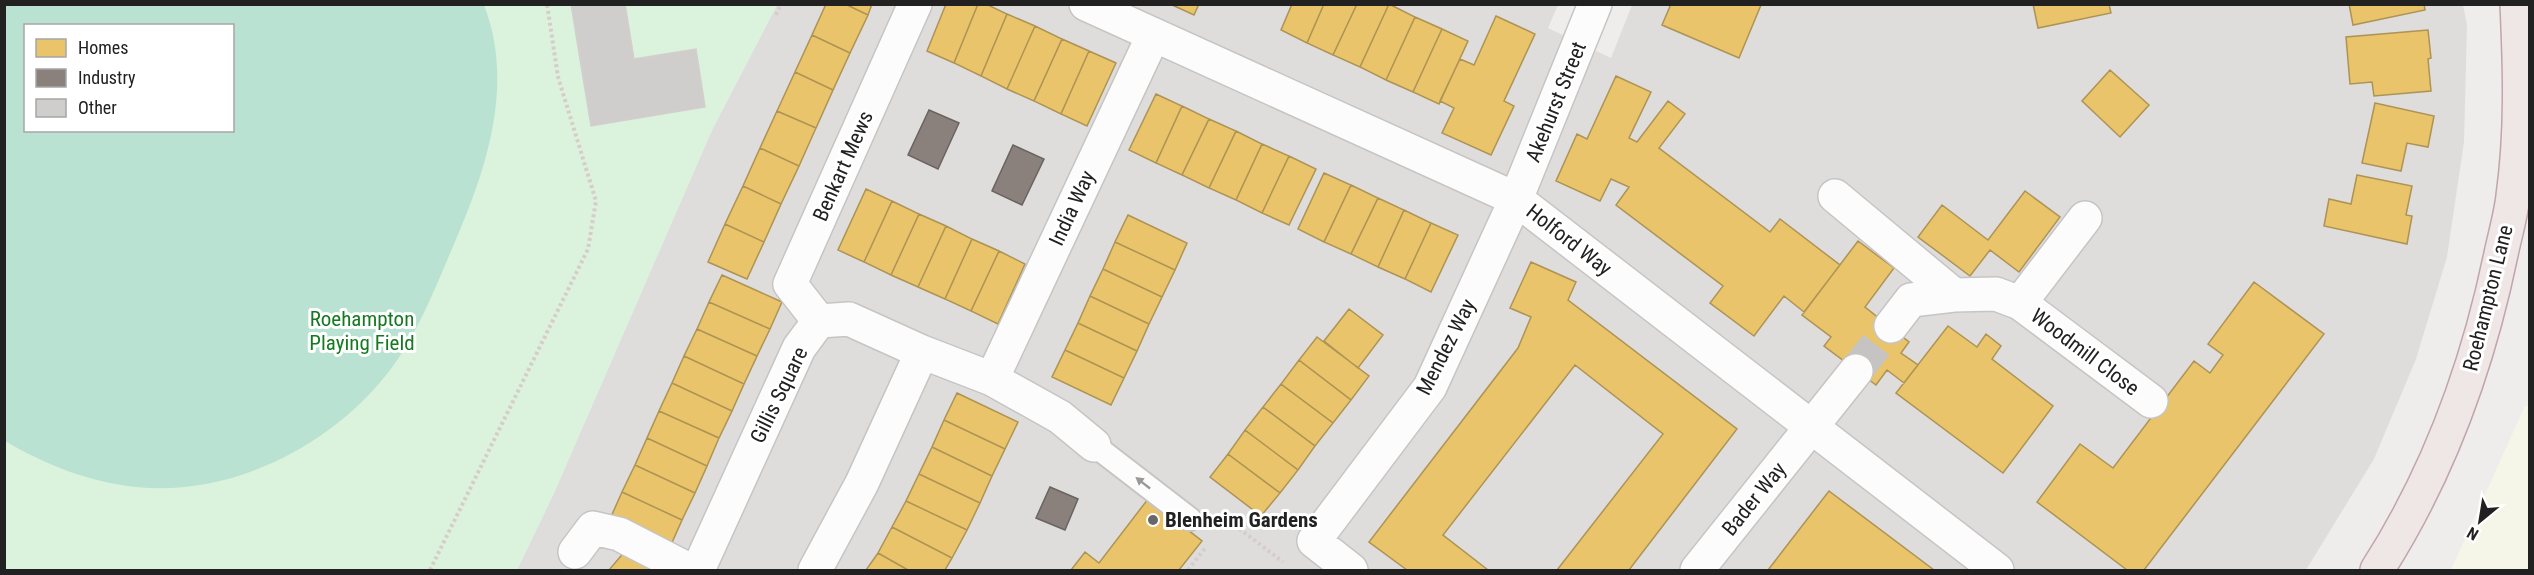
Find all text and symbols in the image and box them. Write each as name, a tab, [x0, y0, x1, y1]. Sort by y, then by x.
legend	[24, 24, 234, 132]
text: Homes	[78, 37, 128, 58]
street label: Akehurst Street	[1521, 38, 1591, 166]
text: Industry	[78, 67, 136, 88]
text: Other	[78, 97, 117, 118]
street label: Benkart Mews	[808, 107, 878, 225]
street label: India Way	[1044, 167, 1100, 249]
street label: Holford Way	[1522, 199, 1617, 281]
street label: Roehampton Lane	[2458, 222, 2518, 373]
street label: Mendez Way	[1412, 295, 1481, 399]
street label: Woodmill Close	[2026, 304, 2144, 400]
park label: Roehampton Playing Field	[309, 307, 415, 355]
street label: Gillis Square	[745, 343, 813, 447]
street label: Bader Way	[1717, 457, 1791, 540]
one-way arrow	[1135, 477, 1151, 490]
north arrow	[2450, 491, 2510, 551]
place label: Blenheim Gardens	[1165, 508, 1318, 532]
marker: Blenheim Gardens	[1146, 513, 1160, 527]
text: N	[2464, 523, 2482, 544]

